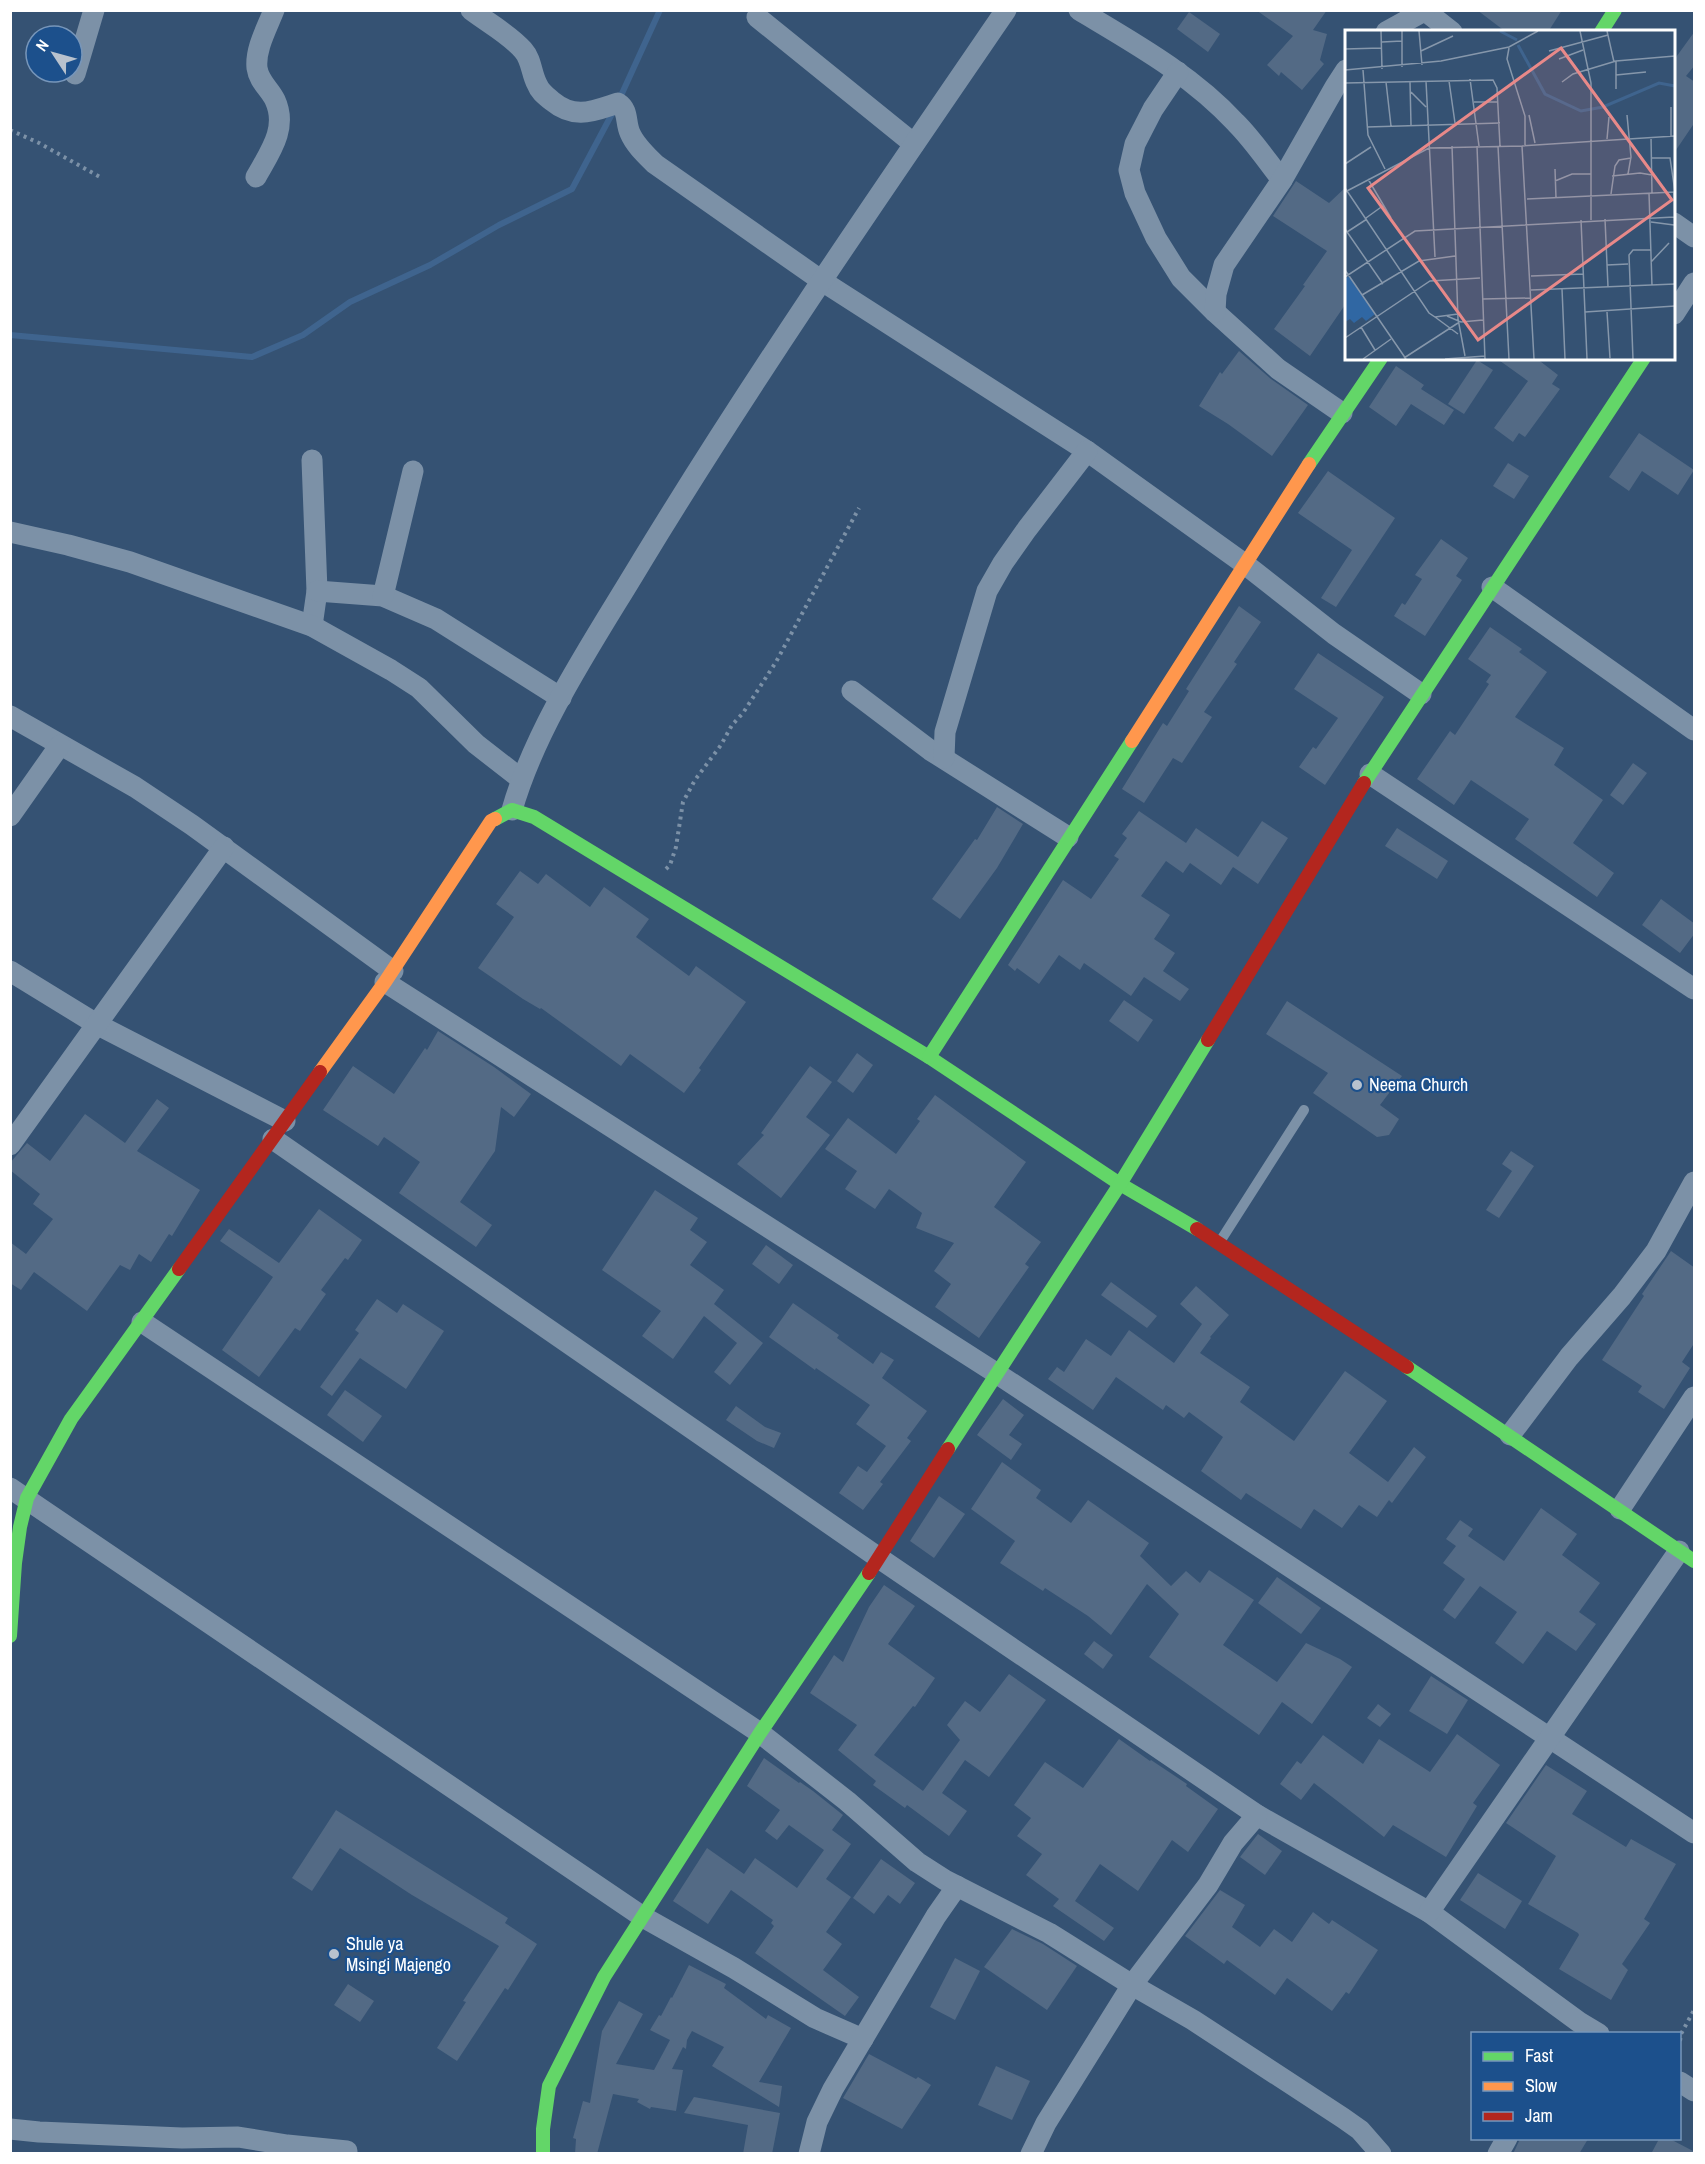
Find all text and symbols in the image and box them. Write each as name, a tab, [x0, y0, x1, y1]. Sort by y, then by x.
north arrow	[24, 24, 84, 84]
inset map	[1345, 30, 1675, 360]
text: N	[30, 35, 54, 55]
place label: Neema Church	[1369, 1072, 1468, 1097]
marker: Neema Church	[1350, 1078, 1364, 1092]
place label: Shule ya Msingi Majengo	[346, 1931, 451, 1977]
marker: Shule ya Msingi Majengo	[327, 1947, 341, 1961]
legend	[1471, 2032, 1681, 2140]
text: Fast	[1525, 2043, 1553, 2068]
text: Slow	[1525, 2073, 1557, 2098]
text: Jam	[1525, 2103, 1553, 2128]

